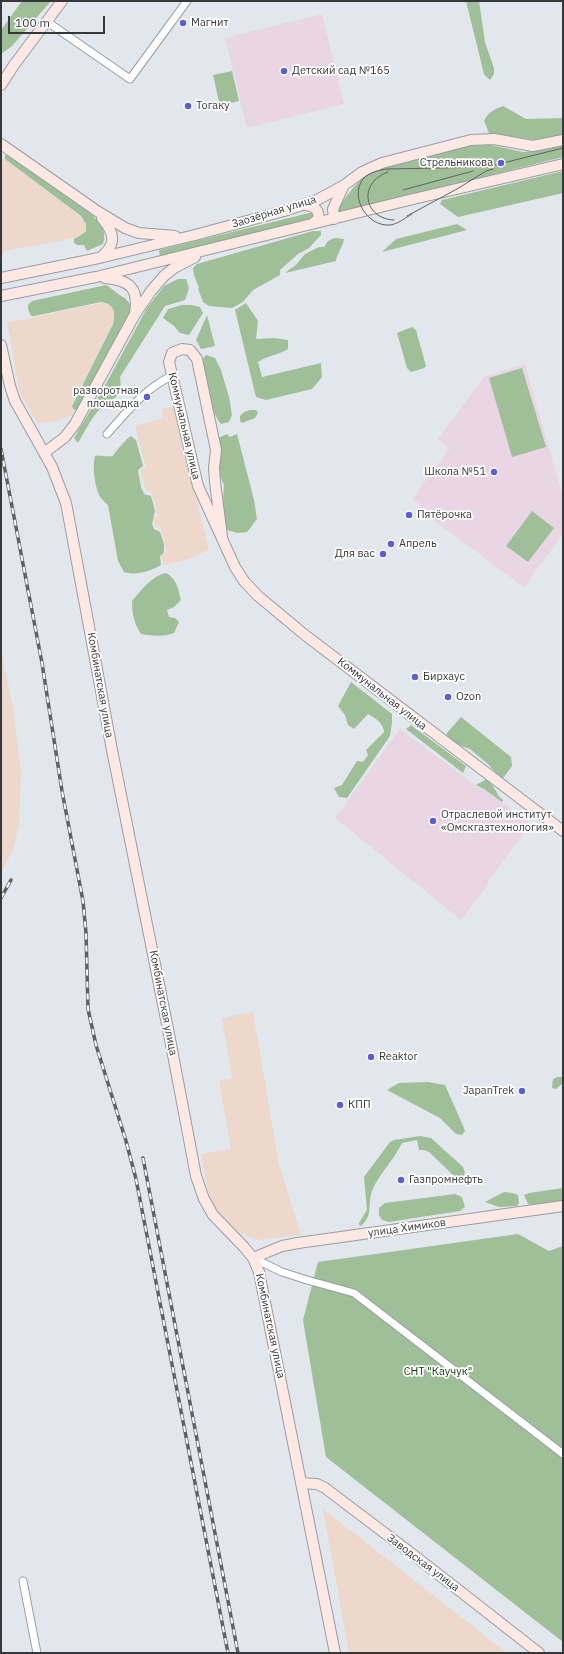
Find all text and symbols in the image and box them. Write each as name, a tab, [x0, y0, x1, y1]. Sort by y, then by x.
scale bar	[10, 8, 107, 34]
text: 100 m	[15, 15, 50, 30]
place label: Магнит	[191, 16, 229, 30]
marker: Магнит	[178, 18, 188, 28]
place label: Детский сад №165	[292, 64, 390, 78]
marker: Детский сад №165	[279, 66, 289, 76]
place label: Тогаку	[196, 99, 230, 113]
marker: Тогаку	[183, 101, 193, 111]
place label: Стрельникова	[420, 156, 493, 170]
marker: Стрельникова	[496, 158, 506, 168]
street label: Заозёрная улица	[230, 193, 318, 231]
street label: Коммунальная улица	[165, 371, 203, 481]
place label: разворотная площадка	[73, 384, 139, 410]
marker: разворотная площадка	[142, 392, 152, 402]
place label: Школа №51	[424, 465, 486, 479]
marker: Школа №51	[489, 467, 499, 477]
place label: Пятёрочка	[417, 508, 472, 522]
marker: Пятёрочка	[404, 510, 414, 520]
place label: Апрель	[399, 537, 437, 551]
marker: Апрель	[386, 539, 396, 549]
place label: Для вас	[335, 547, 375, 561]
marker: Для вас	[378, 549, 388, 559]
street label: Комбинатская улица	[84, 631, 116, 739]
street label: Коммунальная улица	[335, 655, 429, 733]
place label: Бирхаус	[423, 670, 465, 684]
marker: Бирхаус	[410, 672, 420, 682]
place label: Ozon	[456, 690, 481, 704]
marker: Ozon	[443, 692, 453, 702]
place label: Отраслевой институт «Омскгазтехнология»	[441, 808, 554, 834]
marker: Отраслевой институт «Омскгазтехнология»	[428, 816, 438, 826]
street label: Комбинатская улица	[146, 949, 180, 1057]
place label: Reaktor	[379, 1050, 417, 1064]
marker: Reaktor	[366, 1052, 376, 1062]
place label: JapanTrek	[463, 1084, 514, 1098]
marker: JapanTrek	[517, 1086, 527, 1096]
place label: КПП	[348, 1098, 371, 1112]
marker: КПП	[335, 1100, 345, 1110]
place label: Газпромнефть	[409, 1173, 483, 1187]
marker: Газпромнефть	[396, 1175, 406, 1185]
street label: улица Химиков	[367, 1216, 447, 1240]
street label: Комбинатская улица	[252, 1272, 288, 1380]
park label: СНТ "Каучук"	[404, 1365, 472, 1379]
street label: Заводская улица	[384, 1531, 462, 1595]

